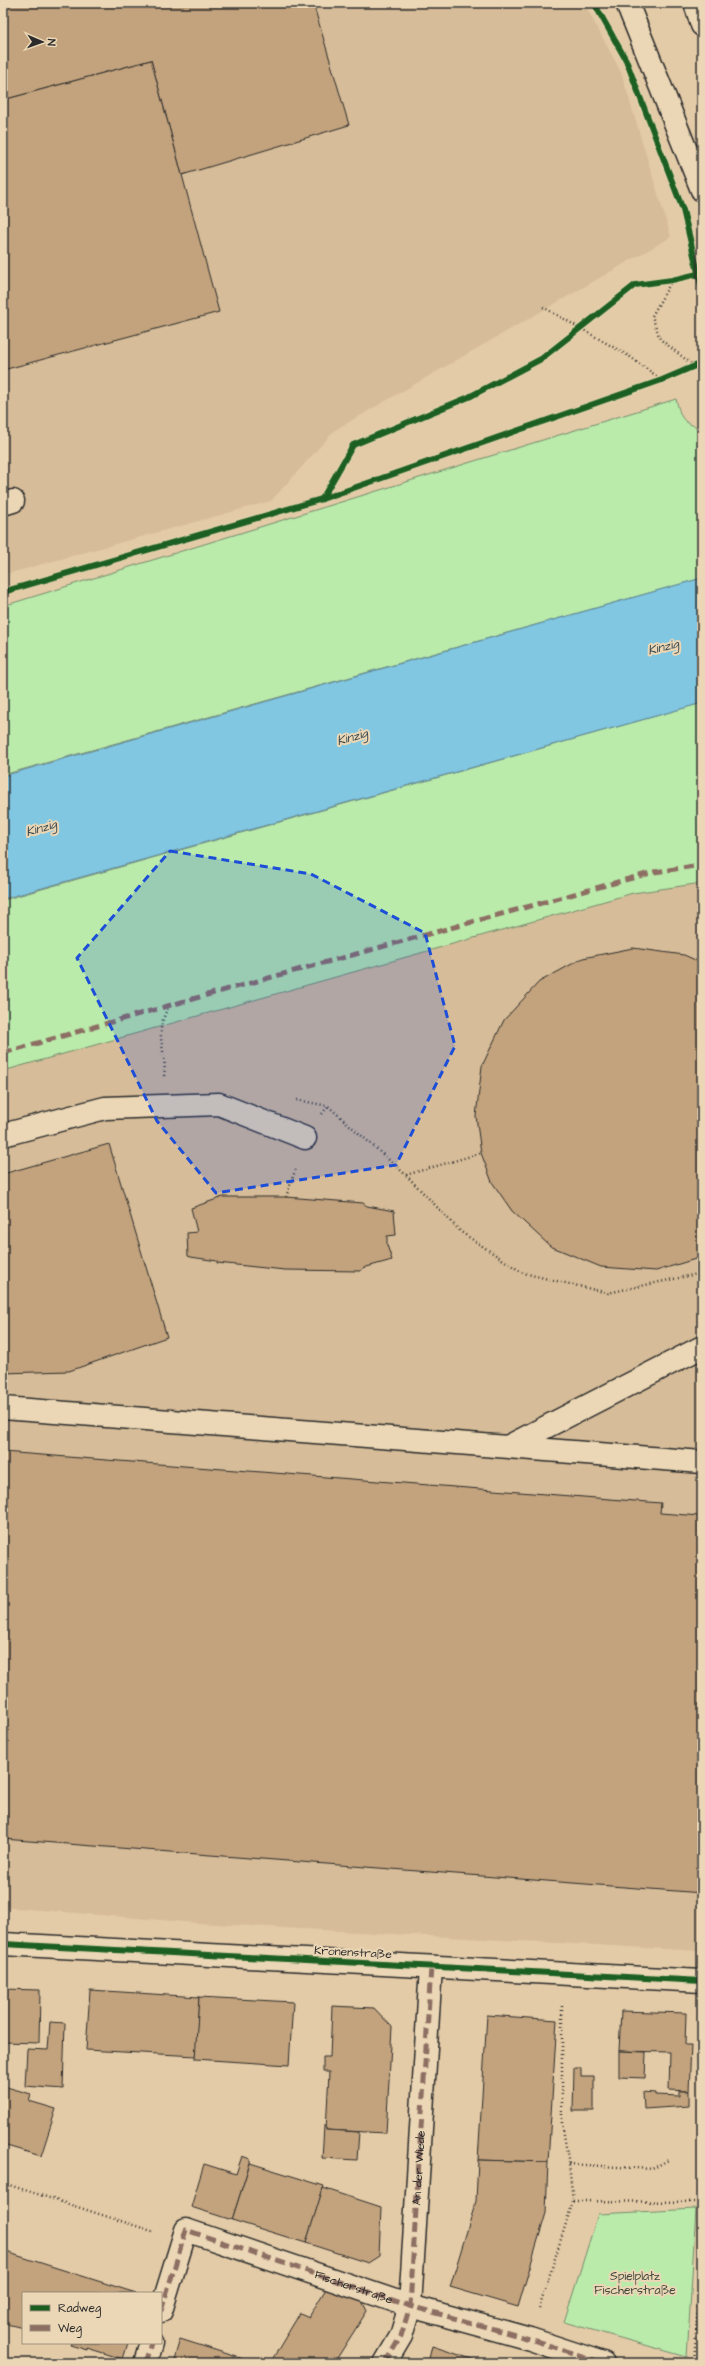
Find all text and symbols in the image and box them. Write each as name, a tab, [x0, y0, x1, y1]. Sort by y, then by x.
north arrow	[22, 22, 62, 62]
text: N	[44, 39, 59, 46]
water label: Kinzig	[646, 634, 682, 660]
water label: Kinzig	[335, 724, 371, 751]
water label: Kinzig	[24, 815, 60, 842]
street label: Kronenstraße	[314, 1942, 393, 1963]
street label: An der Wiede	[408, 2130, 430, 2206]
street label: Fischerstraße	[312, 2266, 395, 2309]
park label: Spielplatz Fischerstraße	[594, 2268, 676, 2299]
legend	[22, 2292, 162, 2344]
text: Radweg	[58, 2300, 101, 2318]
text: Weg	[58, 2320, 82, 2338]

